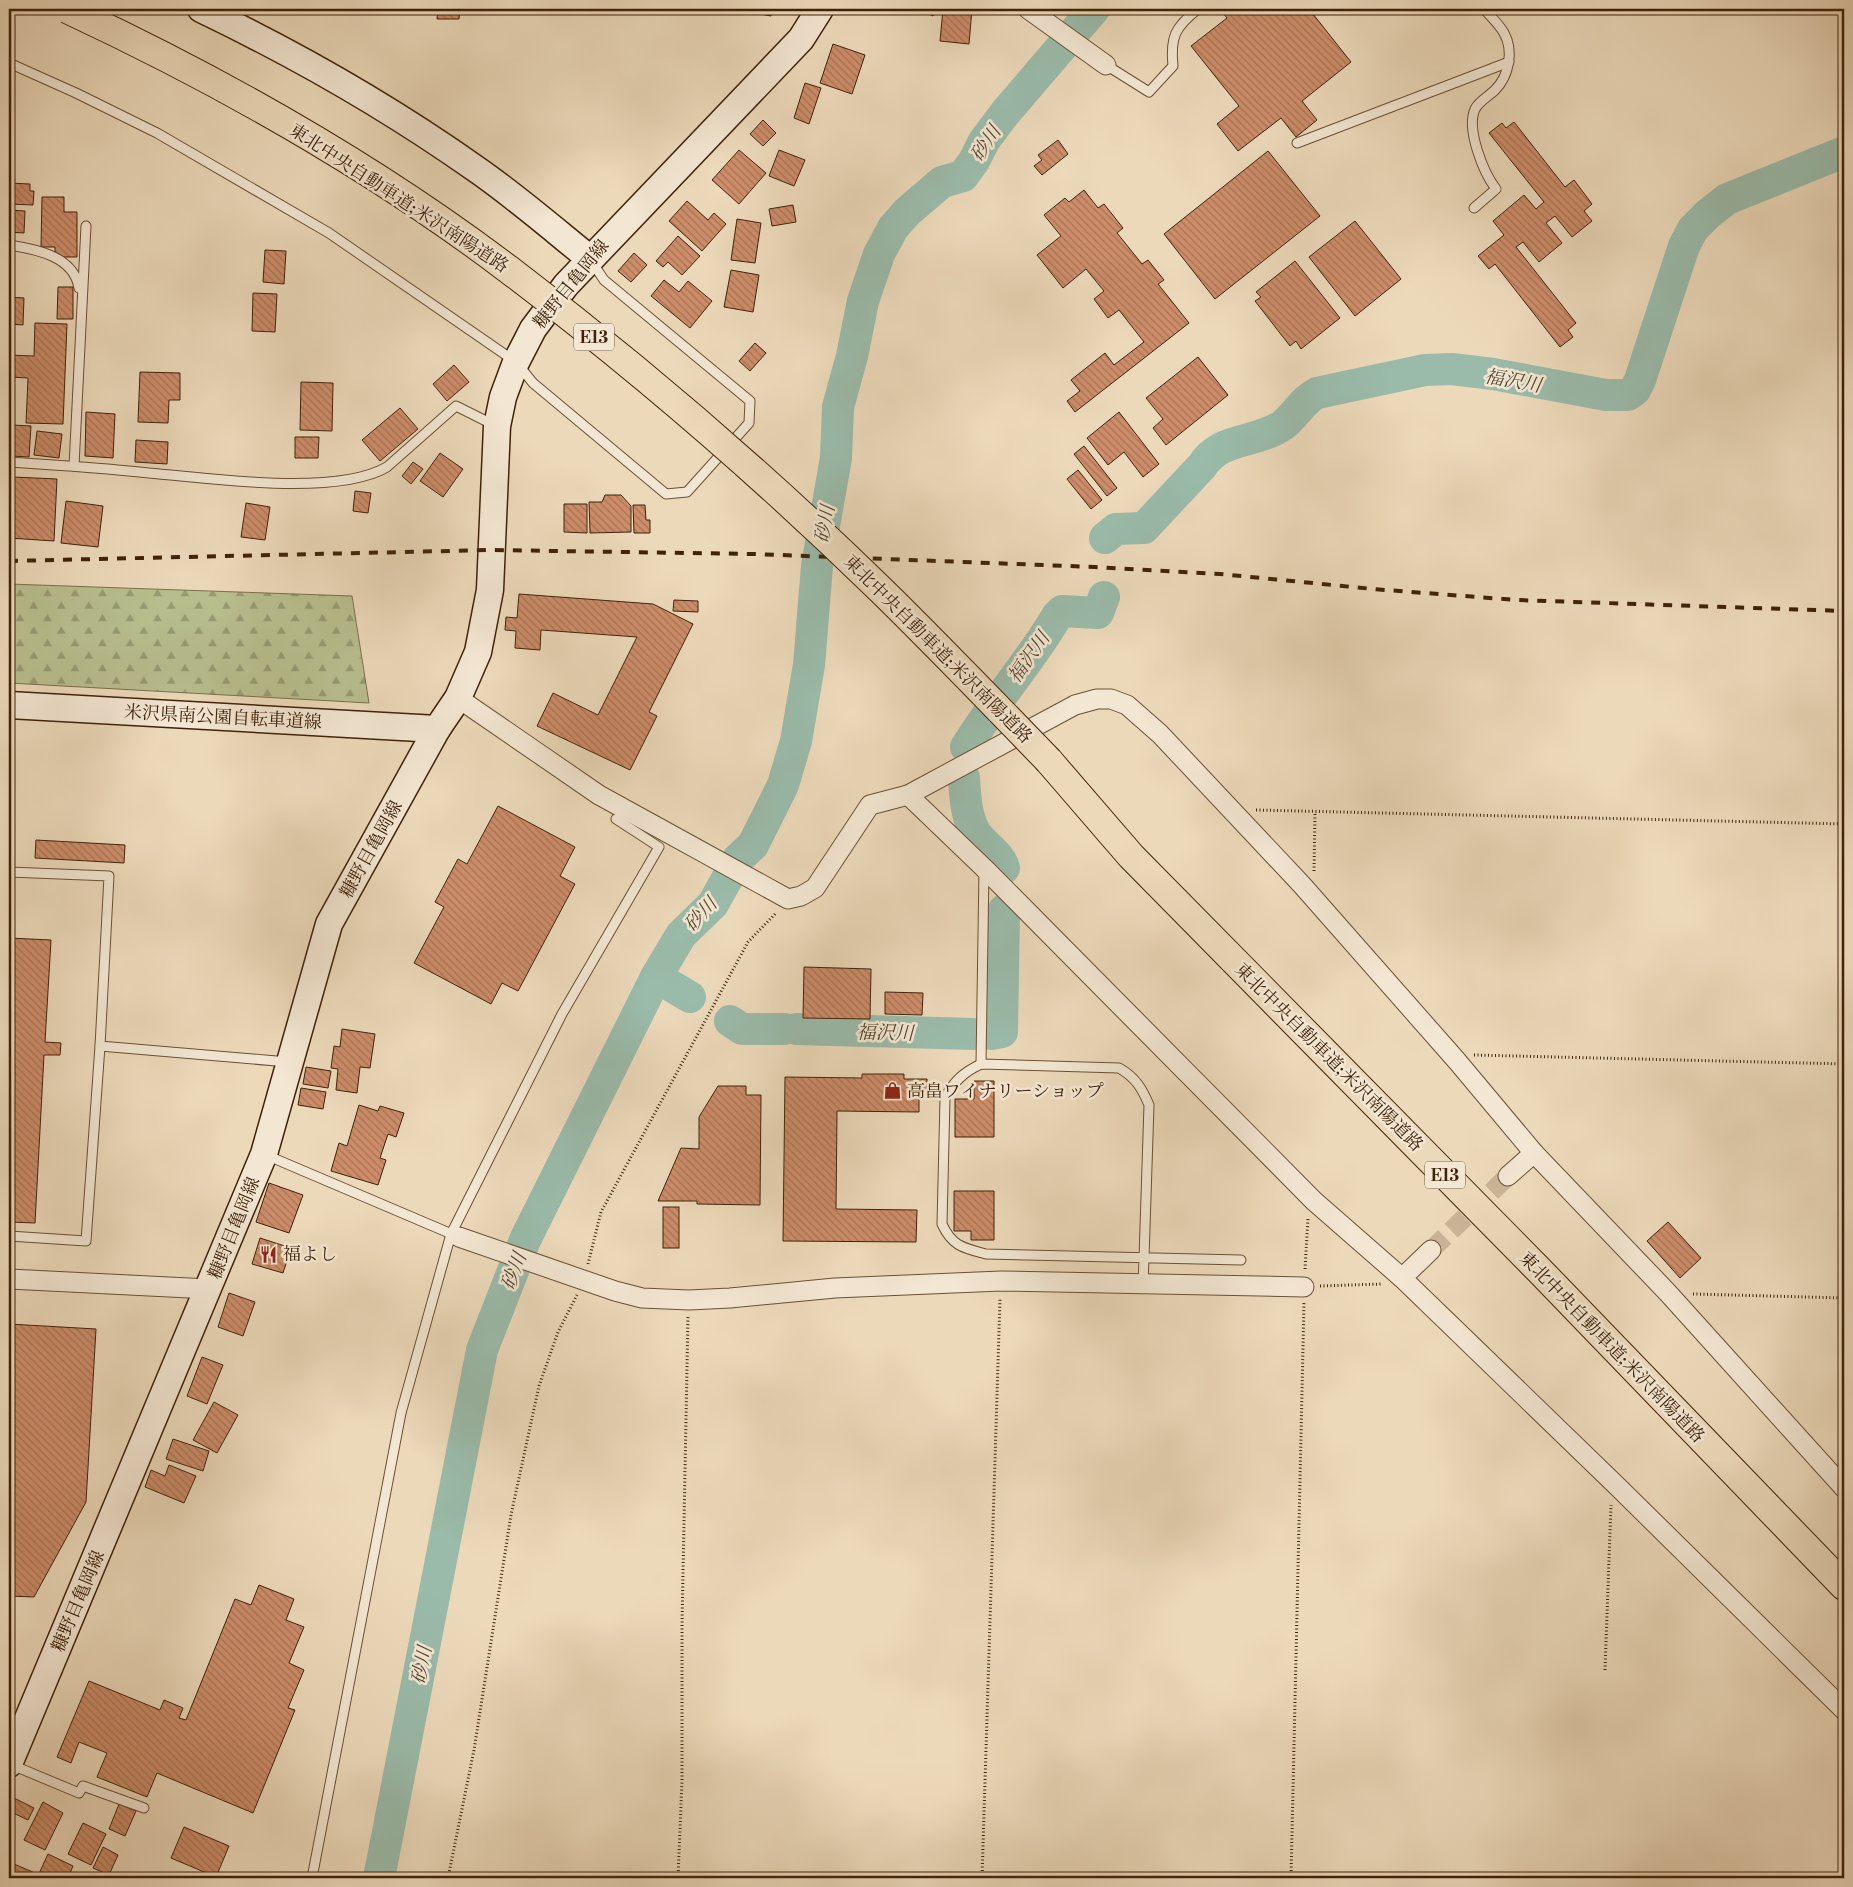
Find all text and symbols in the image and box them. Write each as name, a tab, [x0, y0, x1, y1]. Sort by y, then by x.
street label: 東北中央自動車道;米沢南陽道路	[285, 119, 513, 278]
water label: 砂川	[965, 119, 1008, 166]
street label: 糠野目亀岡線	[528, 235, 614, 334]
road number: E13	[574, 324, 614, 351]
water label: 福沢川	[1483, 364, 1545, 398]
water label: 砂川	[810, 501, 840, 545]
street label: 東北中央自動車道;米沢南陽道路	[839, 550, 1037, 748]
water label: 福沢川	[1003, 626, 1056, 688]
street label: 米沢県南公園自転車道線	[124, 701, 322, 734]
street label: 糠野目亀岡線	[335, 796, 408, 902]
water label: 砂川	[679, 891, 724, 937]
street label: 東北中央自動車道;米沢南陽道路	[1230, 958, 1428, 1156]
water label: 福沢川	[856, 1021, 916, 1046]
place label: 高畠ワイナリーショップ	[907, 1080, 1104, 1103]
shop icon: 高畠ワイナリーショップ	[883, 1081, 903, 1101]
road number: E13	[1425, 1162, 1465, 1188]
street label: 糠野目亀岡線	[204, 1174, 265, 1283]
place label: 福よし	[283, 1243, 337, 1266]
restaurant icon: 福よし	[259, 1244, 279, 1264]
water label: 砂川	[496, 1247, 533, 1293]
street label: 東北中央自動車道;米沢南陽道路	[1514, 1247, 1709, 1448]
street label: 糠野目亀岡線	[47, 1547, 110, 1655]
water label: 砂川	[407, 1642, 438, 1686]

